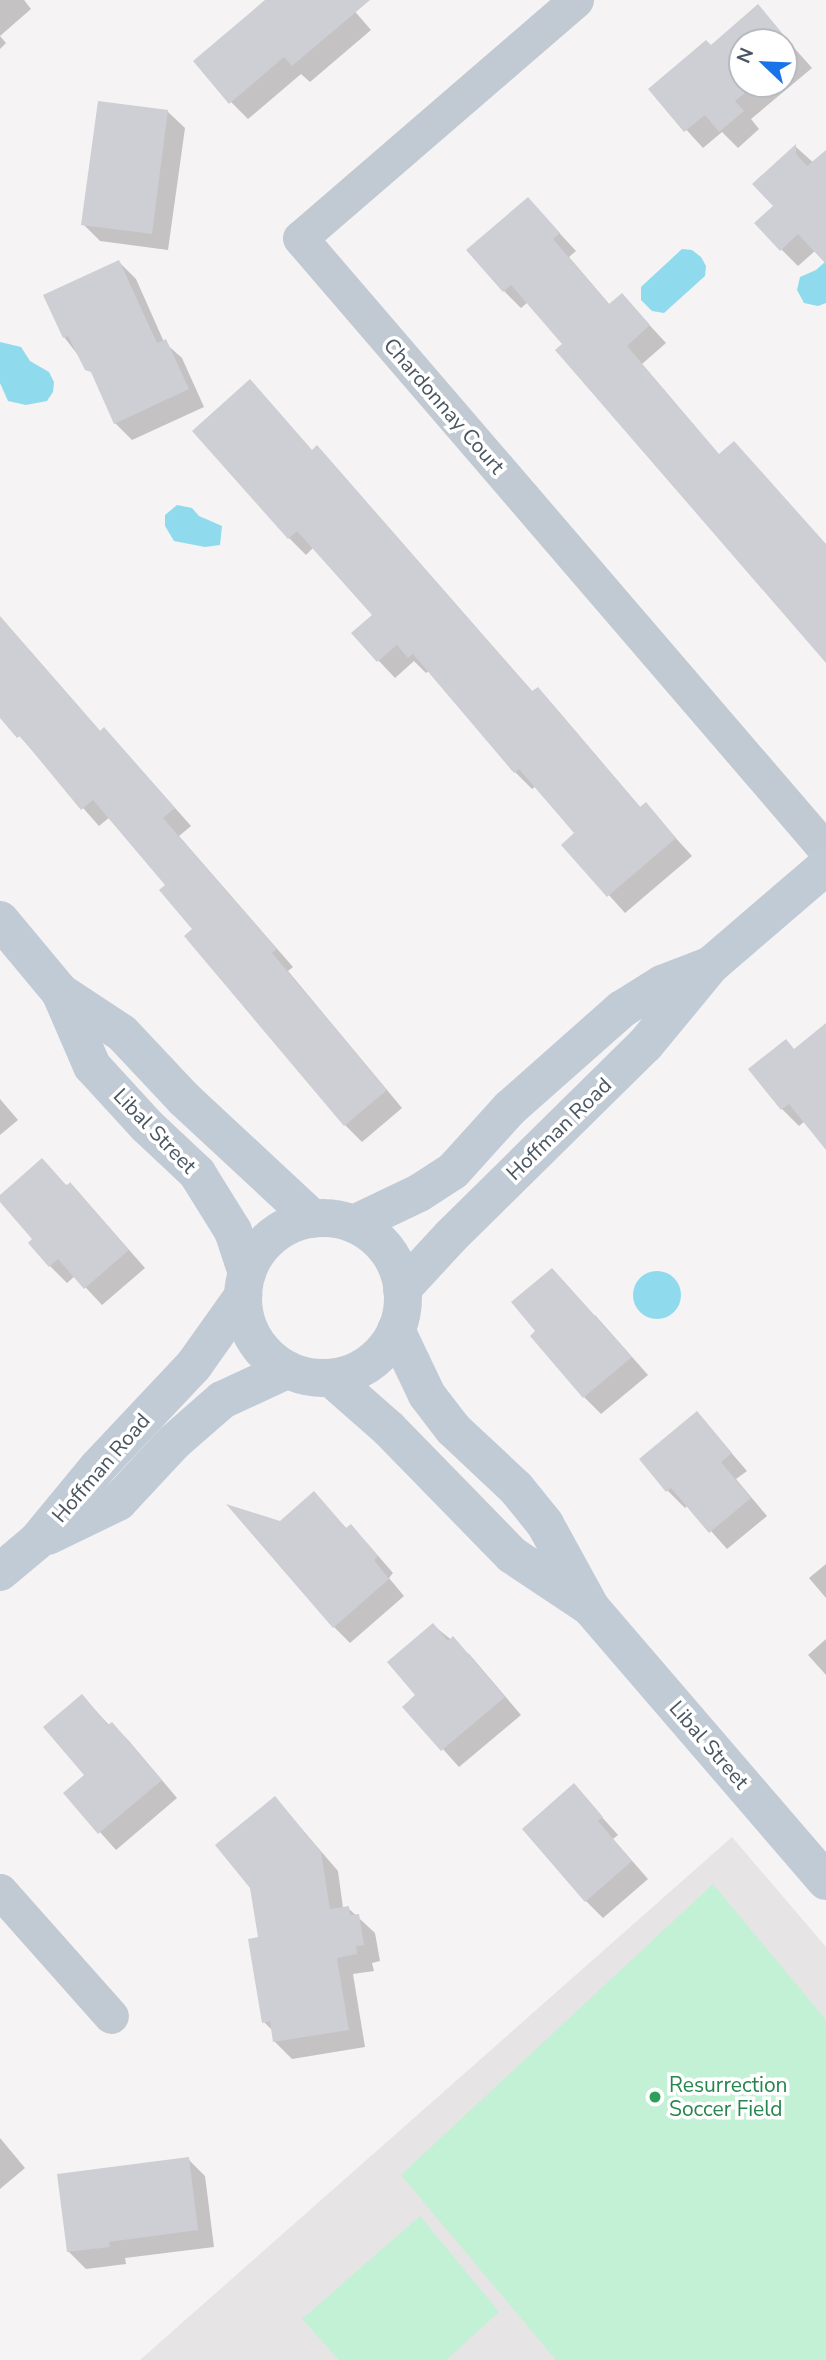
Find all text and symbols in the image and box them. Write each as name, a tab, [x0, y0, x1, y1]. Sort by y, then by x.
north arrow	[728, 28, 798, 98]
text: N	[731, 44, 760, 67]
street label: Chardonnay Court	[378, 333, 510, 479]
street label: Hoffman Road	[501, 1073, 617, 1185]
street label: Libal Street	[108, 1083, 202, 1179]
street label: Hoffman Road	[47, 1408, 155, 1528]
street label: Libal Street	[664, 1696, 754, 1794]
place label: Resurrection Soccer Field	[669, 2072, 787, 2122]
marker: Resurrection Soccer Field	[647, 2089, 663, 2105]

